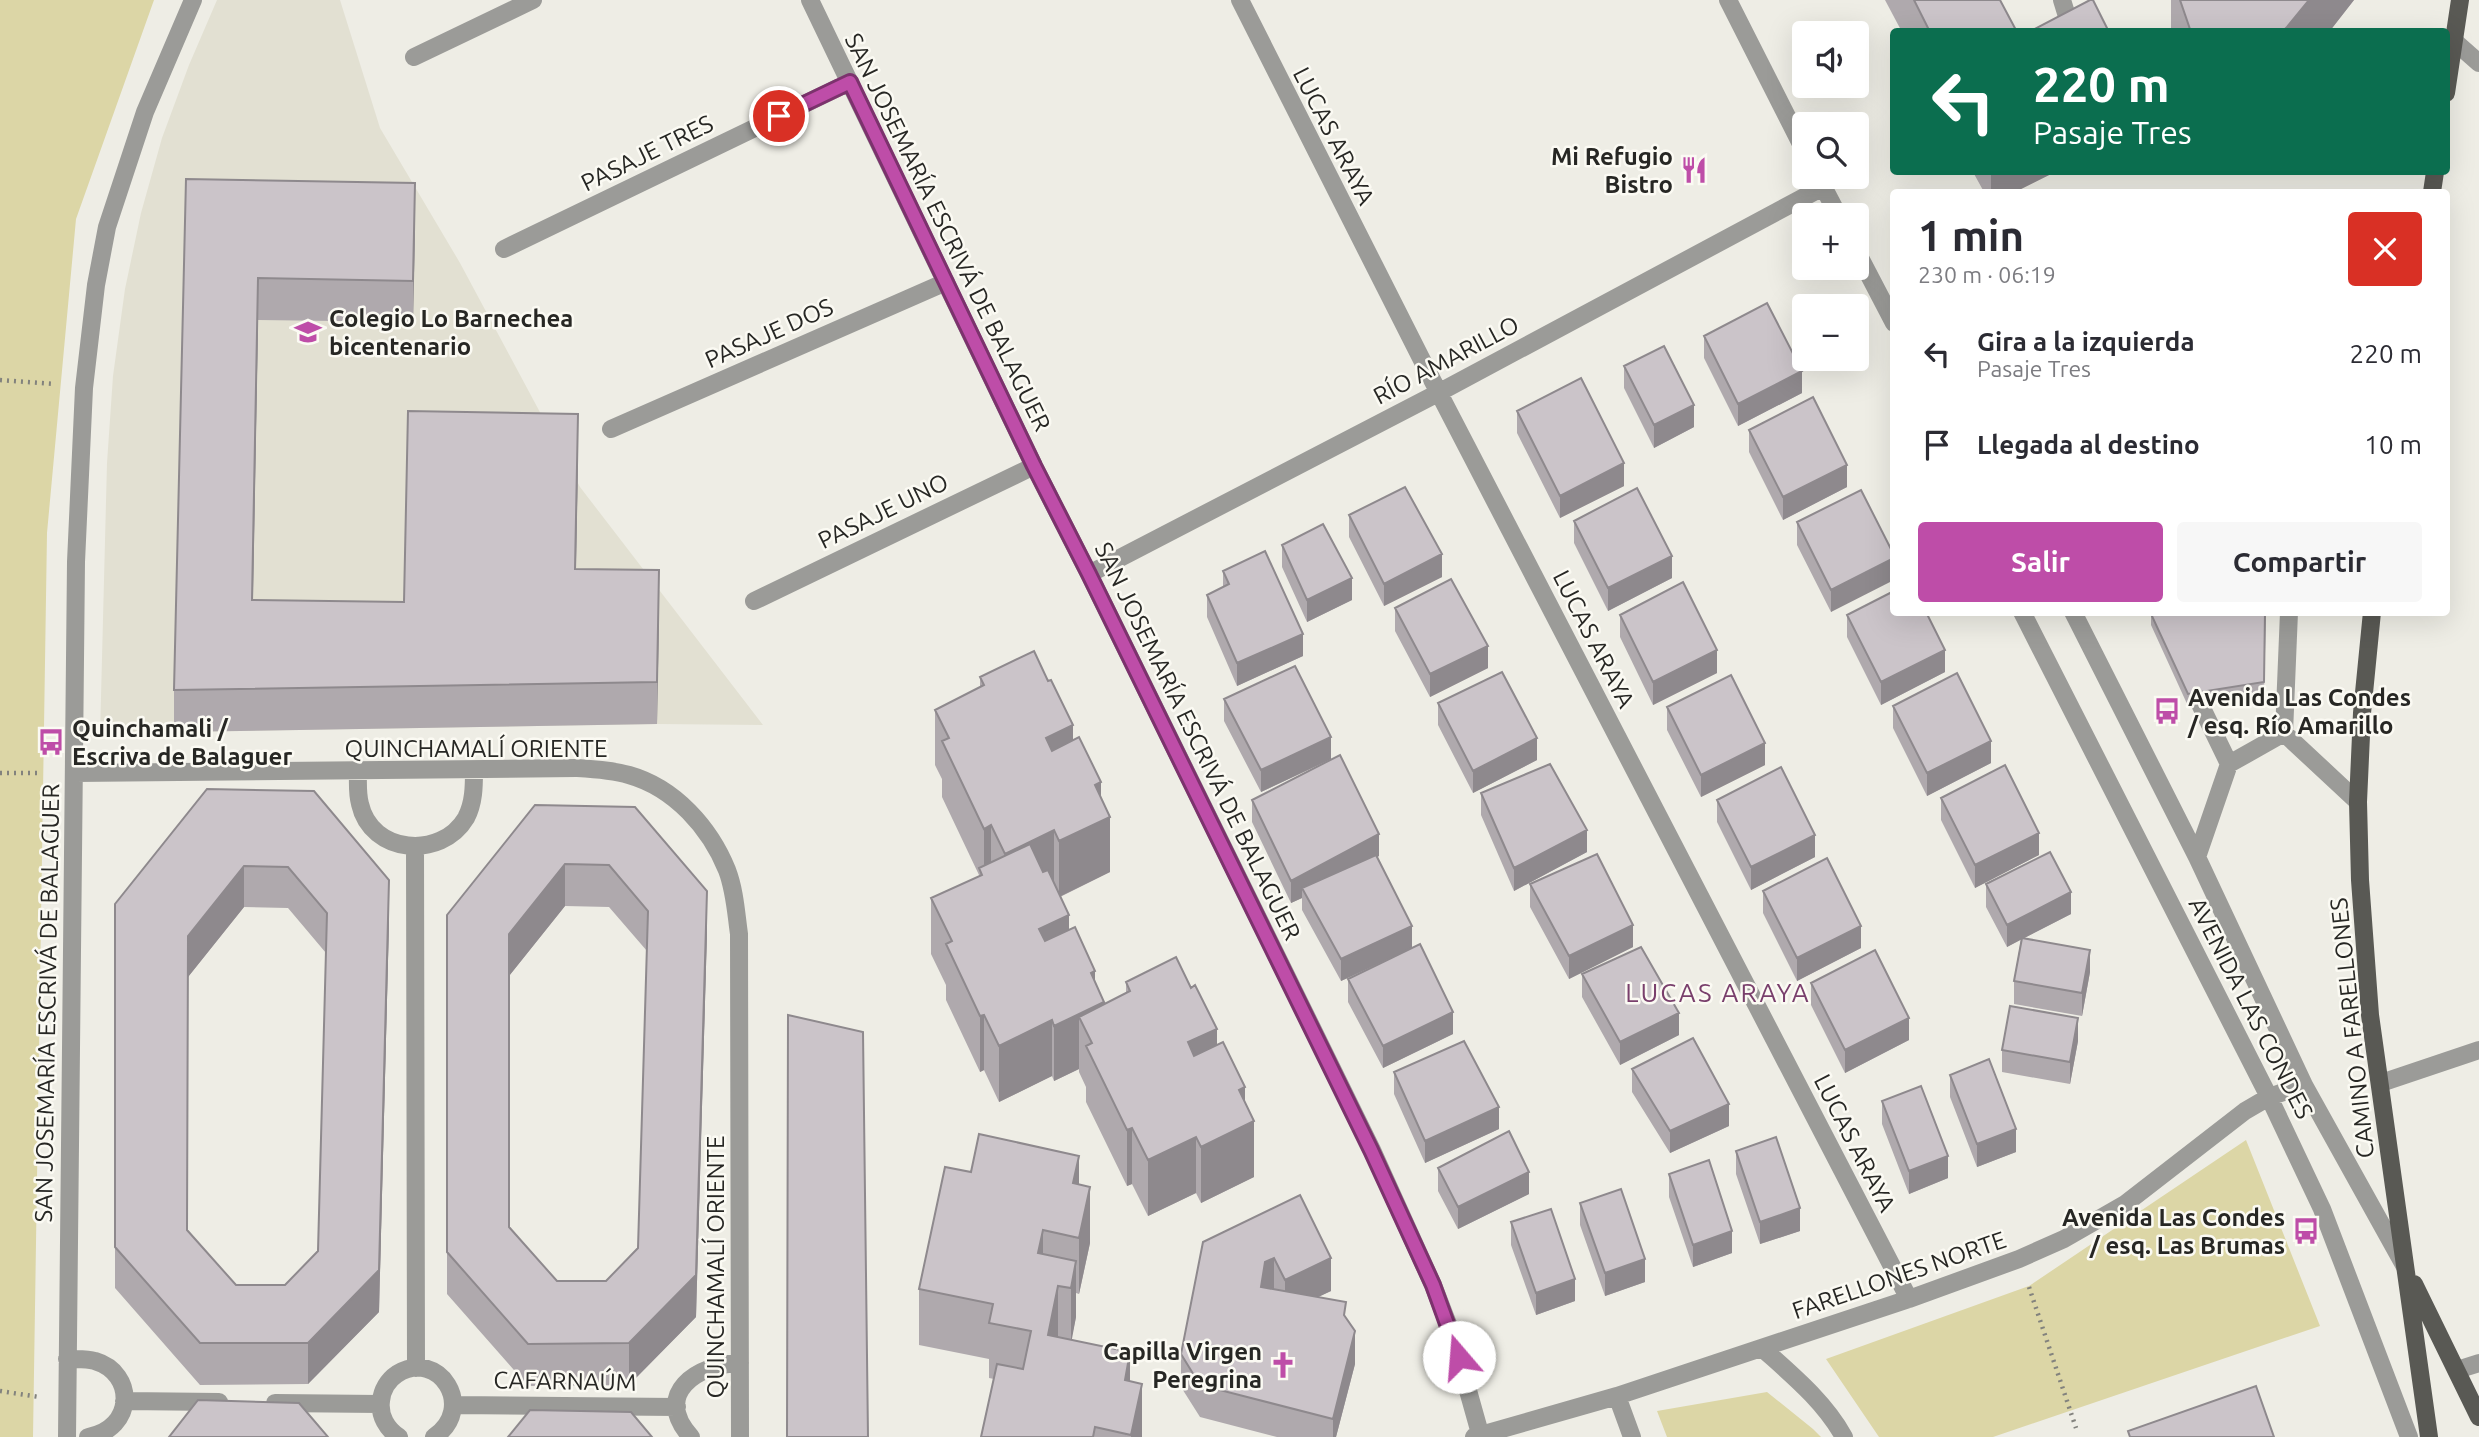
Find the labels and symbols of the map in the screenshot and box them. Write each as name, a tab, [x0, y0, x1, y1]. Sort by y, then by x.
street label: SAN JOSEMARÍA ESCRIVÁ DE BALAGUER	[840, 29, 1057, 435]
street label: LUCAS ARAYA	[1288, 63, 1380, 210]
pin	[749, 86, 809, 146]
street label: PASAJE TRES	[577, 109, 717, 197]
place label: Mi Refugio Bistro	[1551, 143, 1673, 198]
restaurant icon: Mi Refugio Bistro	[1679, 155, 1709, 185]
street label: PASAJE DOS	[701, 293, 837, 373]
place label: Colegio Lo Barnechea bicentenario	[329, 305, 573, 360]
street label: RÍO AMARILLO	[1368, 309, 1523, 410]
school or university icon: Colegio Lo Barnechea bicentenario	[293, 317, 323, 347]
street label: PASAJE UNO	[814, 468, 952, 554]
street label: SAN JOSEMARÍA ESCRIVÁ DE BALAGUER	[1090, 538, 1307, 944]
street label: LUCAS ARAYA	[1548, 566, 1640, 713]
place label: Avenida Las Condes / esq. Río Amarillo	[2187, 684, 2411, 739]
bus stop icon: Avenida Las Condes / esq. Río Amarillo	[2152, 696, 2182, 726]
place label: Quinchamali / Escriva de Balaguer	[72, 715, 292, 770]
bus stop icon: Quinchamali / Escriva de Balaguer	[36, 727, 66, 757]
street label: QUINCHAMALÍ ORIENTE	[345, 734, 607, 762]
street label: SAN JOSEMARÍA ESCRIVÁ DE BALAGUER	[29, 783, 64, 1223]
street label: AVENIDA LAS CONDES	[2184, 893, 2318, 1123]
street label: CAMINO A FARELLONES	[2325, 897, 2379, 1159]
district label: LUCAS ARAYA	[1625, 978, 1811, 1007]
street label: LUCAS ARAYA	[1809, 1070, 1901, 1217]
street label: QUINCHAMALÍ ORIENTE	[701, 1136, 729, 1398]
place label: Avenida Las Condes / esq. Las Brumas	[2062, 1204, 2285, 1259]
bus stop icon: Avenida Las Condes / esq. Las Brumas	[2291, 1216, 2321, 1246]
street label: FARELLONES NORTE	[1789, 1226, 2009, 1324]
position arrow	[1422, 1320, 1496, 1394]
place label: Capilla Virgen Peregrina	[1103, 1338, 1262, 1393]
church icon: Capilla Virgen Peregrina	[1268, 1350, 1298, 1380]
street label: CAFARNAÚM	[493, 1365, 637, 1396]

